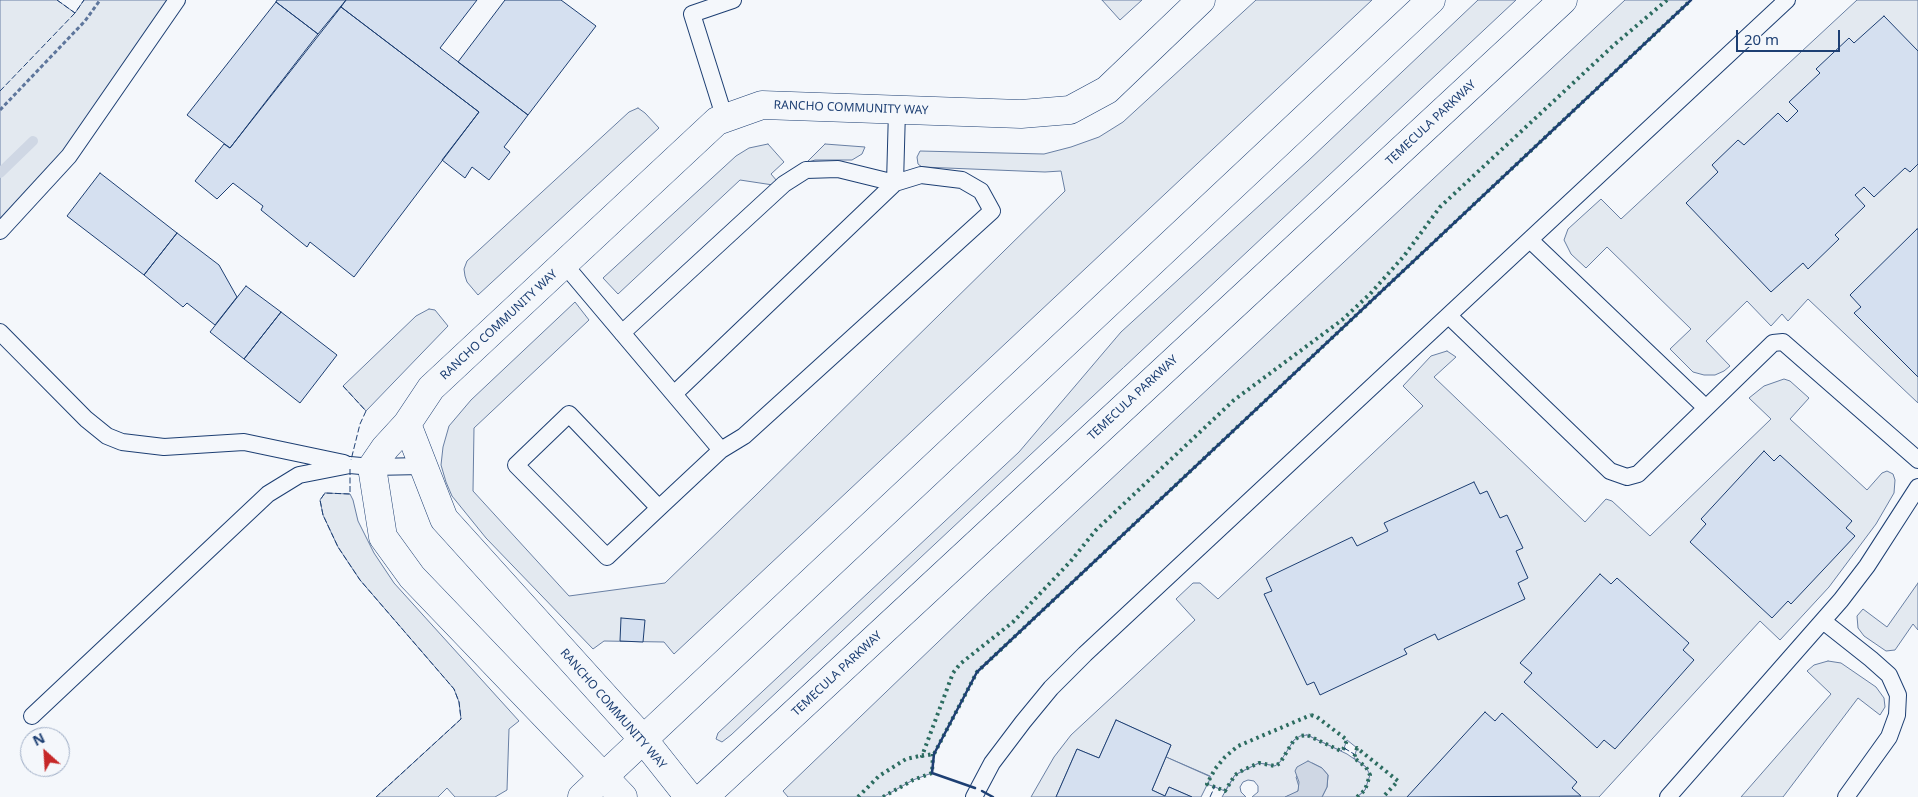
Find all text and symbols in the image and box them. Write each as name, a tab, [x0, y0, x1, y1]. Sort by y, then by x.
scale bar	[1738, 20, 1842, 52]
text: 20 m	[1744, 29, 1779, 49]
street label: TEMECULA PARKWAY	[1383, 78, 1479, 168]
street label: RANCHO COMMUNITY WAY	[773, 98, 929, 118]
street label: RANCHO COMMUNITY WAY	[438, 267, 560, 383]
street label: TEMECULA PARKWAY	[1085, 353, 1181, 443]
street label: TEMECULA PARKWAY	[789, 629, 885, 719]
street label: RANCHO COMMUNITY WAY	[557, 646, 669, 772]
north arrow	[20, 727, 70, 777]
text: N	[29, 728, 48, 750]

